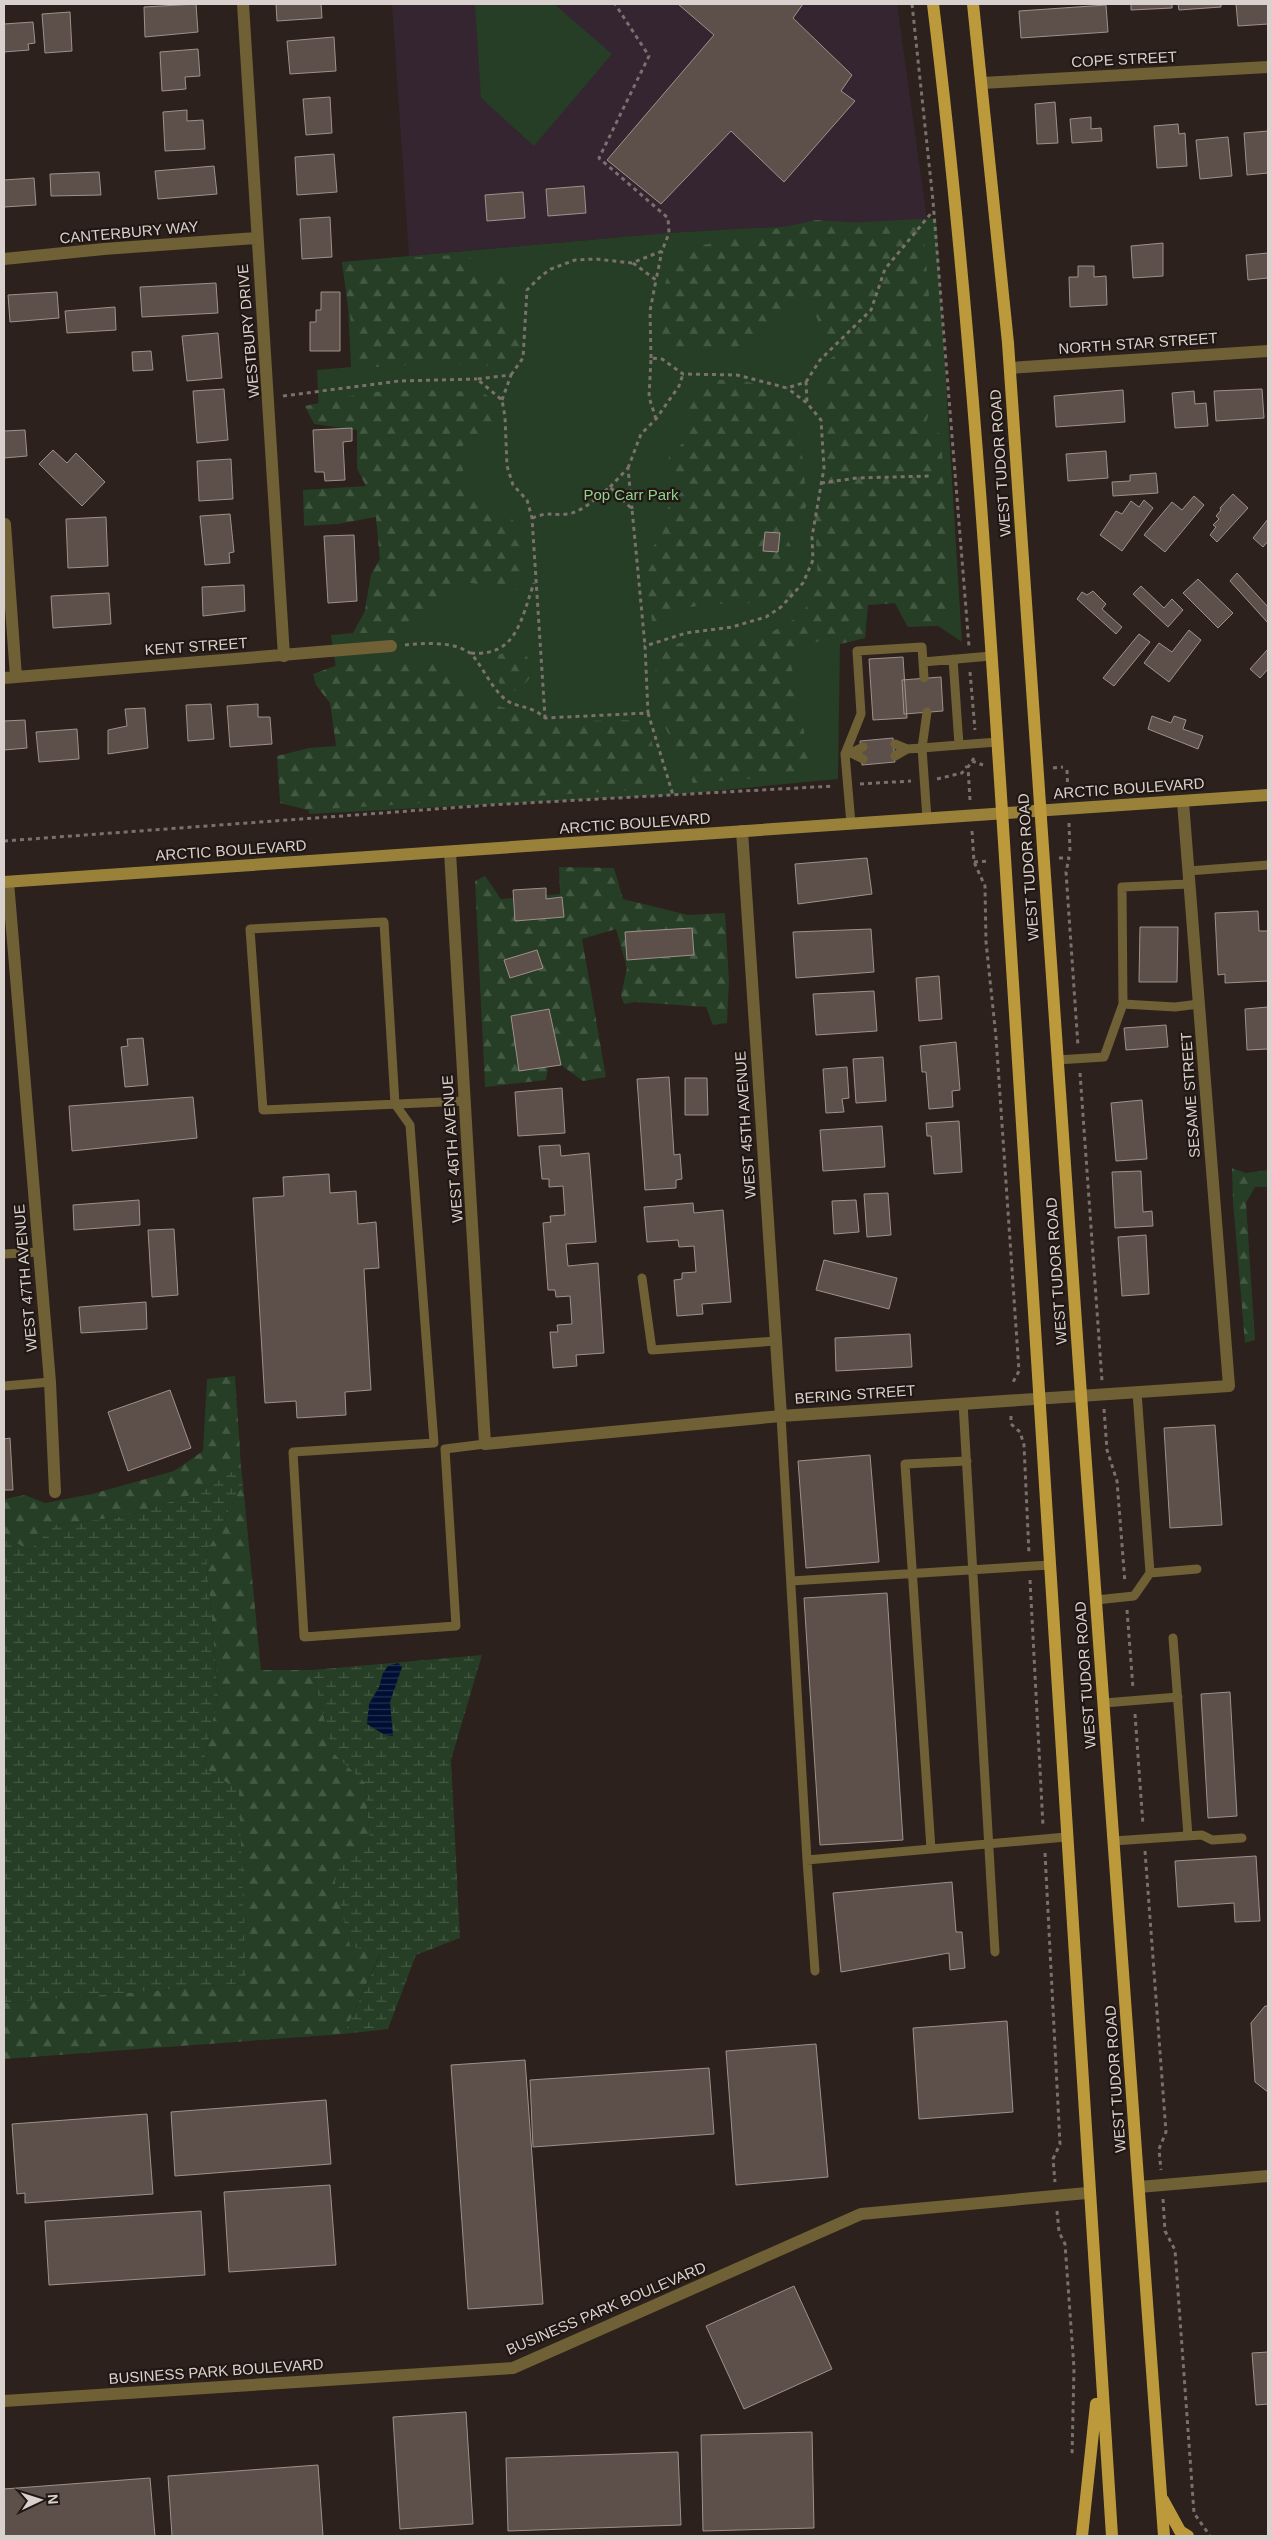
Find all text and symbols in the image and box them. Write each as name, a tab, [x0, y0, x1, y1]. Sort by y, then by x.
street label: COPE STREET	[1071, 48, 1177, 70]
street label: CANTERBURY WAY	[59, 217, 199, 247]
street label: WESTBURY DRIVE	[234, 263, 262, 399]
street label: NORTH STAR STREET	[1058, 329, 1218, 357]
street label: WEST TUDOR ROAD	[986, 389, 1014, 537]
park label: Pop Carr Park	[583, 486, 679, 503]
street label: KENT STREET	[144, 634, 248, 658]
street label: ARCTIC BOULEVARD	[1053, 774, 1205, 802]
street label: WEST TUDOR ROAD	[1014, 793, 1042, 941]
street label: ARCTIC BOULEVARD	[559, 809, 711, 837]
street label: ARCTIC BOULEVARD	[155, 836, 307, 864]
street label: SESAME STREET	[1177, 1032, 1203, 1158]
street label: WEST 45TH AVENUE	[731, 1051, 759, 1199]
street label: WEST 46TH AVENUE	[438, 1075, 466, 1223]
street label: WEST TUDOR ROAD	[1042, 1197, 1070, 1345]
street label: WEST 47TH AVENUE	[10, 1204, 40, 1352]
street label: BERING STREET	[794, 1381, 916, 1407]
street label: WEST TUDOR ROAD	[1071, 1601, 1099, 1749]
street label: WEST TUDOR ROAD	[1101, 2005, 1129, 2153]
street label: BUSINESS PARK BOULEVARD	[504, 2258, 709, 2358]
street label: BUSINESS PARK BOULEVARD	[108, 2355, 324, 2387]
north arrow	[15, 2475, 65, 2525]
text: N	[45, 2493, 61, 2505]

